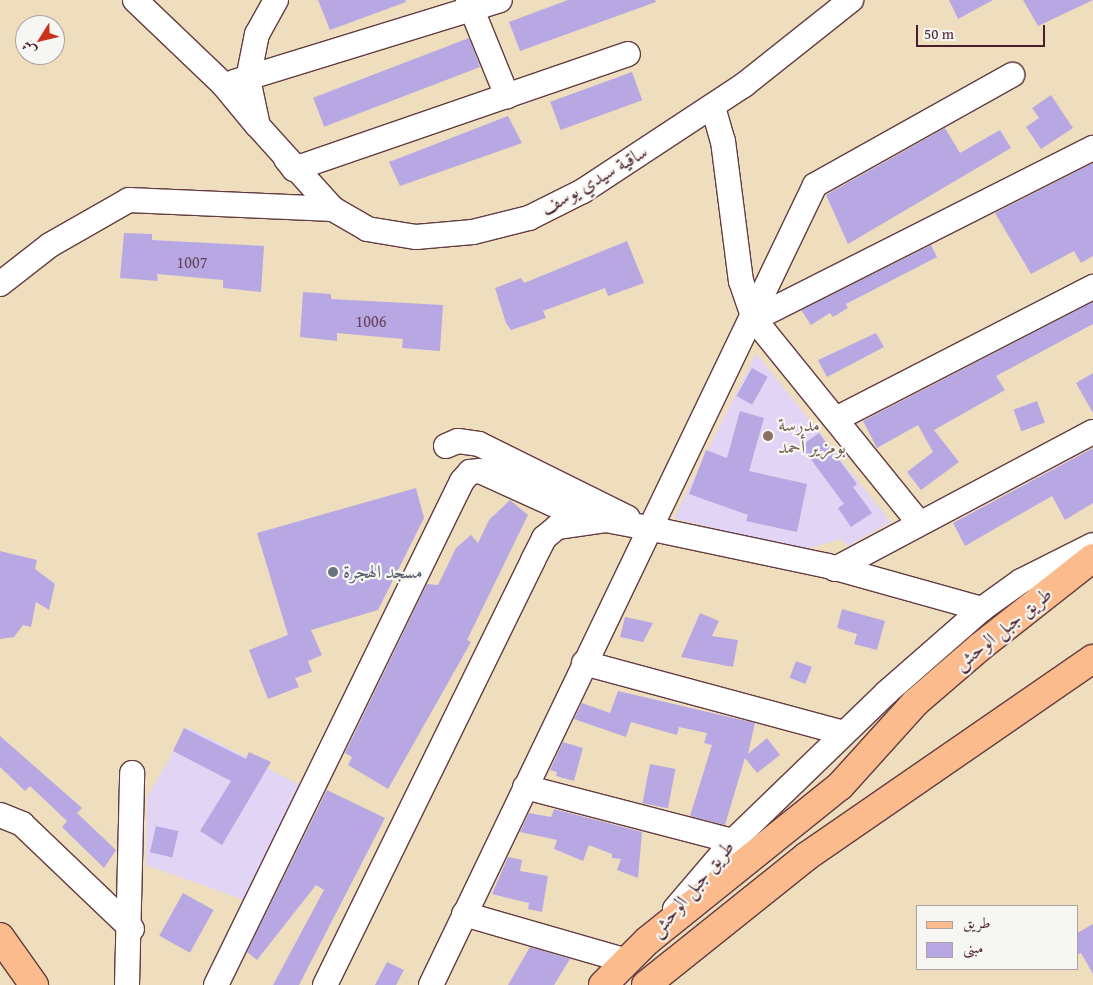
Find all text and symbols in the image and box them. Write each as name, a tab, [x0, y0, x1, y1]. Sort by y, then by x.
north arrow	[15, 15, 65, 65]
scale bar	[918, 15, 1047, 47]
text: 50 m	[924, 23, 954, 44]
text: ش	[17, 37, 41, 60]
street label: ساقية سيدي يوسف	[536, 140, 652, 220]
house number: 1007	[177, 252, 207, 272]
house number: 1006	[356, 311, 386, 331]
place label: مدرسة بومزير أحمد	[778, 414, 846, 458]
marker: مدرسة بومزير أحمد	[762, 430, 774, 442]
place label: مسجد الهجرة	[343, 561, 423, 583]
marker: مسجد الهجرة	[327, 566, 339, 578]
street label: طريق جبل الوحش	[949, 583, 1057, 675]
street label: طريق جبل الوحش	[645, 836, 739, 942]
legend	[916, 905, 1078, 970]
text: طريق	[963, 912, 990, 933]
text: مبنى	[963, 937, 983, 958]

